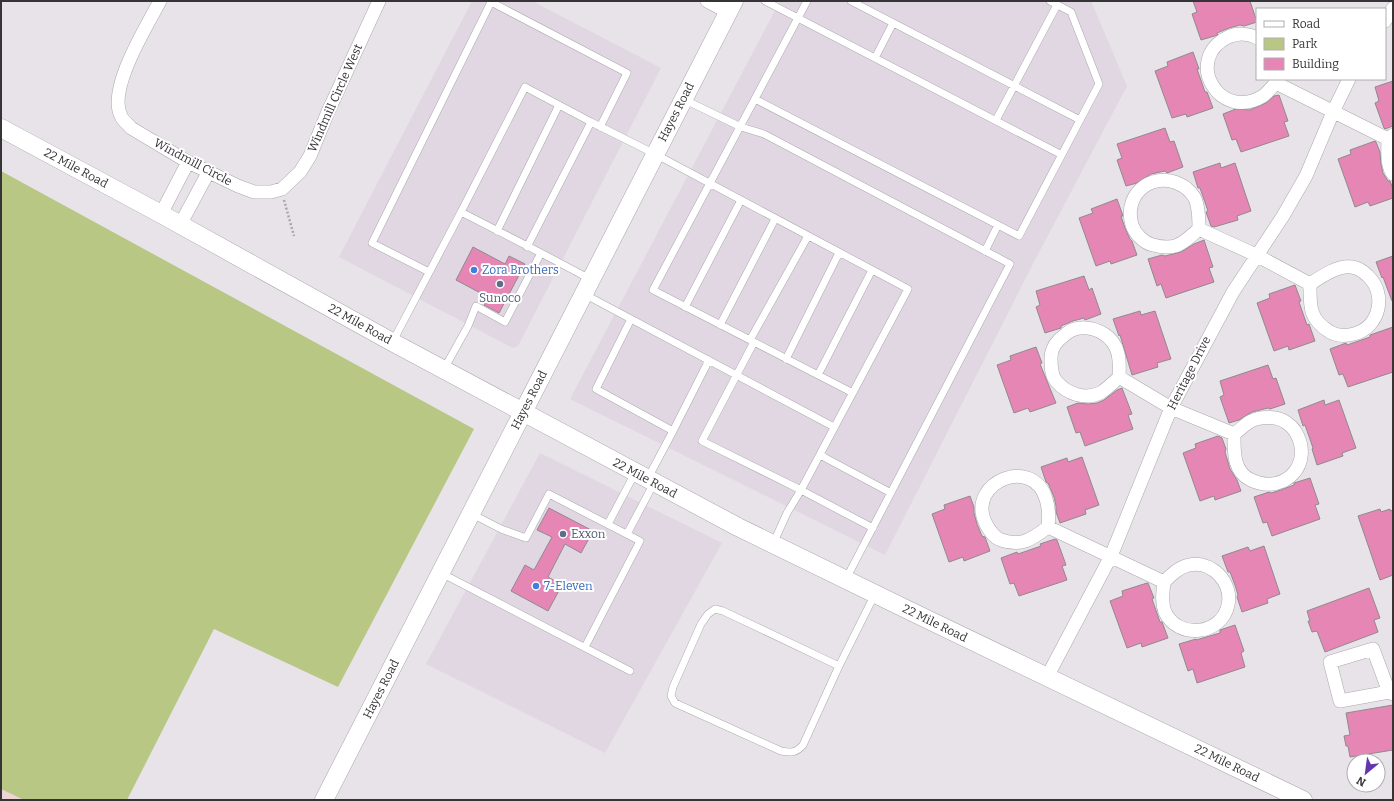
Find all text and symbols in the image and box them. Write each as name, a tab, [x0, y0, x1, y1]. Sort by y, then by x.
legend	[1256, 8, 1386, 80]
text: Road	[1292, 17, 1320, 31]
text: Park	[1292, 37, 1318, 51]
street label: Windmill Circle West	[305, 41, 365, 154]
text: Building	[1292, 57, 1339, 71]
street label: Hayes Road	[655, 80, 697, 144]
street label: Windmill Circle	[152, 136, 234, 188]
street label: 22 Mile Road	[42, 145, 110, 191]
place label: Zora Brothers	[482, 263, 559, 277]
marker: Zora Brothers	[469, 265, 479, 275]
marker: Sunoco	[495, 279, 505, 289]
place label: Sunoco	[479, 291, 521, 305]
street label: 22 Mile Road	[326, 301, 394, 347]
street label: Heritage Drive	[1164, 334, 1214, 412]
street label: Hayes Road	[508, 368, 550, 432]
street label: 22 Mile Road	[611, 455, 679, 501]
place label: Exxon	[571, 527, 606, 541]
marker: Exxon	[558, 529, 568, 539]
place label: 7-Eleven	[544, 579, 593, 593]
marker: 7-Eleven	[531, 581, 541, 591]
street label: 22 Mile Road	[900, 601, 970, 645]
street label: Hayes Road	[360, 657, 402, 721]
street label: 22 Mile Road	[1192, 741, 1262, 785]
north arrow	[1346, 753, 1386, 793]
text: N	[1354, 773, 1368, 789]

